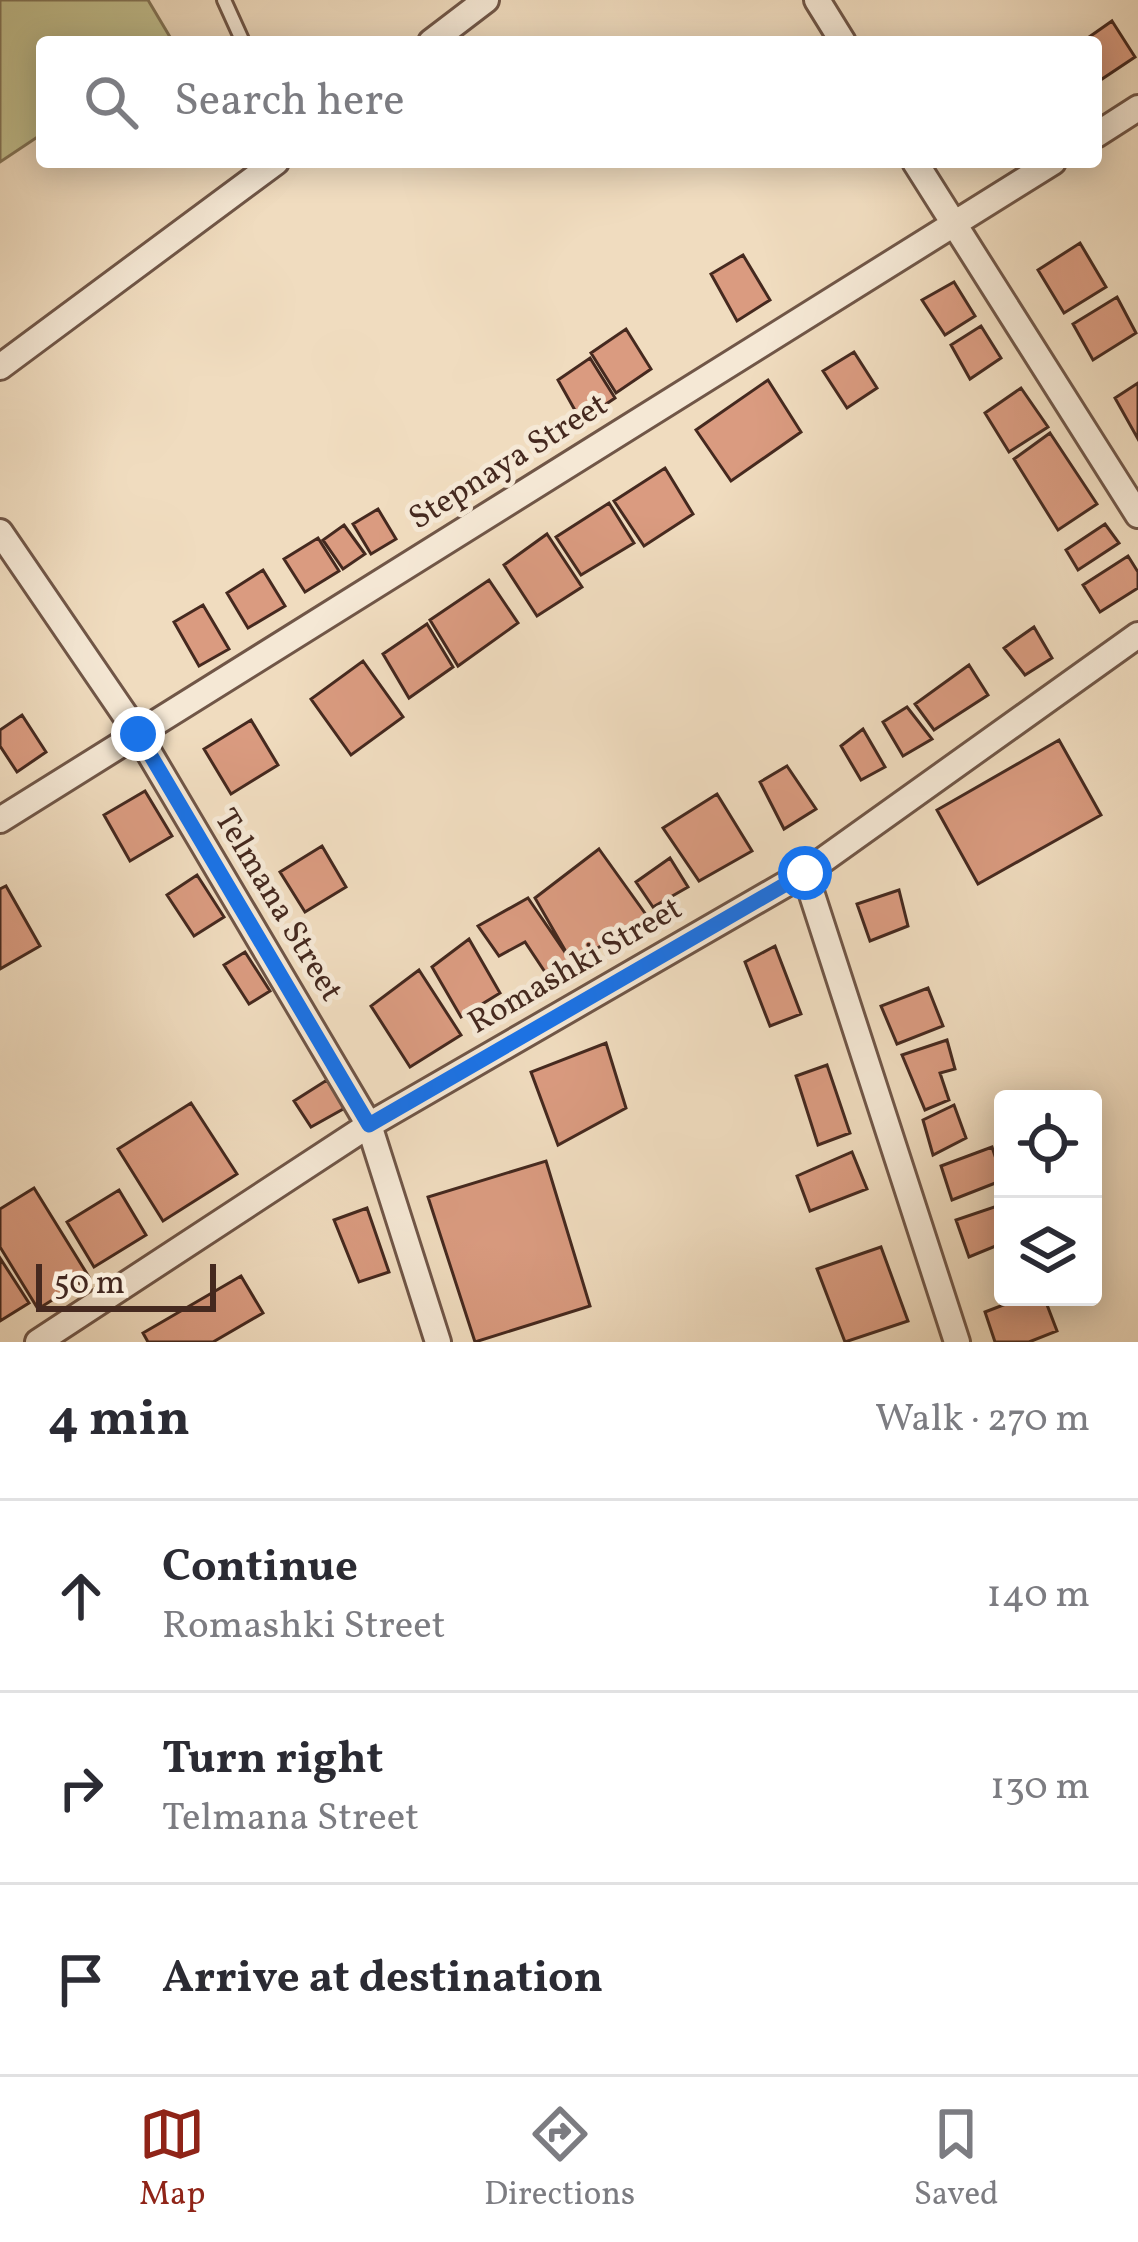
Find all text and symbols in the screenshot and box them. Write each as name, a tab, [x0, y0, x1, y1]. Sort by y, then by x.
search box	[36, 36, 1102, 168]
icon: search	[78, 69, 144, 135]
text: Search here	[174, 71, 405, 134]
street label: Stepnaya Street	[401, 383, 617, 543]
route end	[111, 707, 165, 761]
street label: Telmana Street	[201, 801, 353, 1011]
route start	[778, 846, 832, 900]
street label: Romashki Street	[461, 887, 691, 1047]
map controls	[994, 1090, 1102, 1306]
button: locate	[994, 1090, 1102, 1198]
button: layers	[994, 1198, 1102, 1306]
scale bar	[36, 1258, 216, 1311]
text: 50 m	[54, 1262, 125, 1308]
text: 4 min	[48, 1385, 190, 1456]
text: Walk · 270 m	[875, 1393, 1090, 1447]
text: Continue	[162, 1537, 358, 1600]
icon: ahead	[48, 1563, 114, 1629]
text: 140 m	[987, 1569, 1090, 1623]
text: Romashki Street	[162, 1600, 446, 1654]
text: Turn right	[162, 1729, 383, 1792]
icon: right	[48, 1755, 114, 1821]
text: 130 m	[990, 1761, 1090, 1815]
text: Telmana Street	[162, 1792, 419, 1846]
icon: arrive	[48, 1947, 114, 2013]
text: Arrive at destination	[162, 1948, 603, 2011]
tab: Map	[139, 2101, 205, 2219]
tab: Directions	[484, 2101, 635, 2219]
tab: Saved	[914, 2101, 999, 2219]

